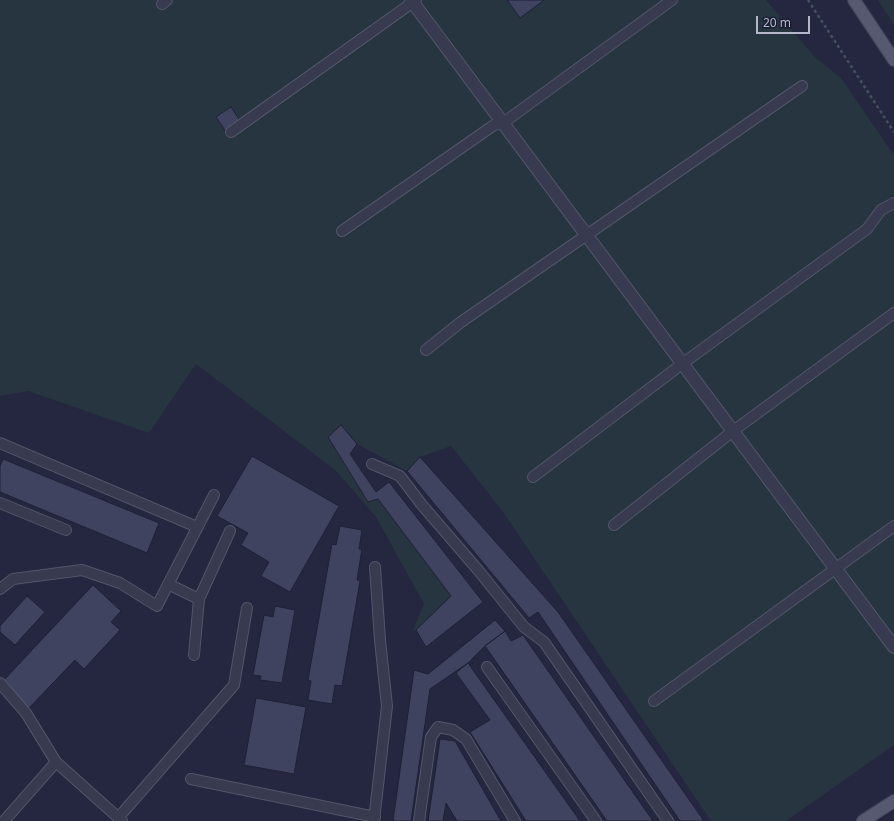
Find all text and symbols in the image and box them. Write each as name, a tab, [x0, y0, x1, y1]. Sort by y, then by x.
scale bar	[758, 8, 812, 34]
text: 20 m	[763, 14, 791, 31]

